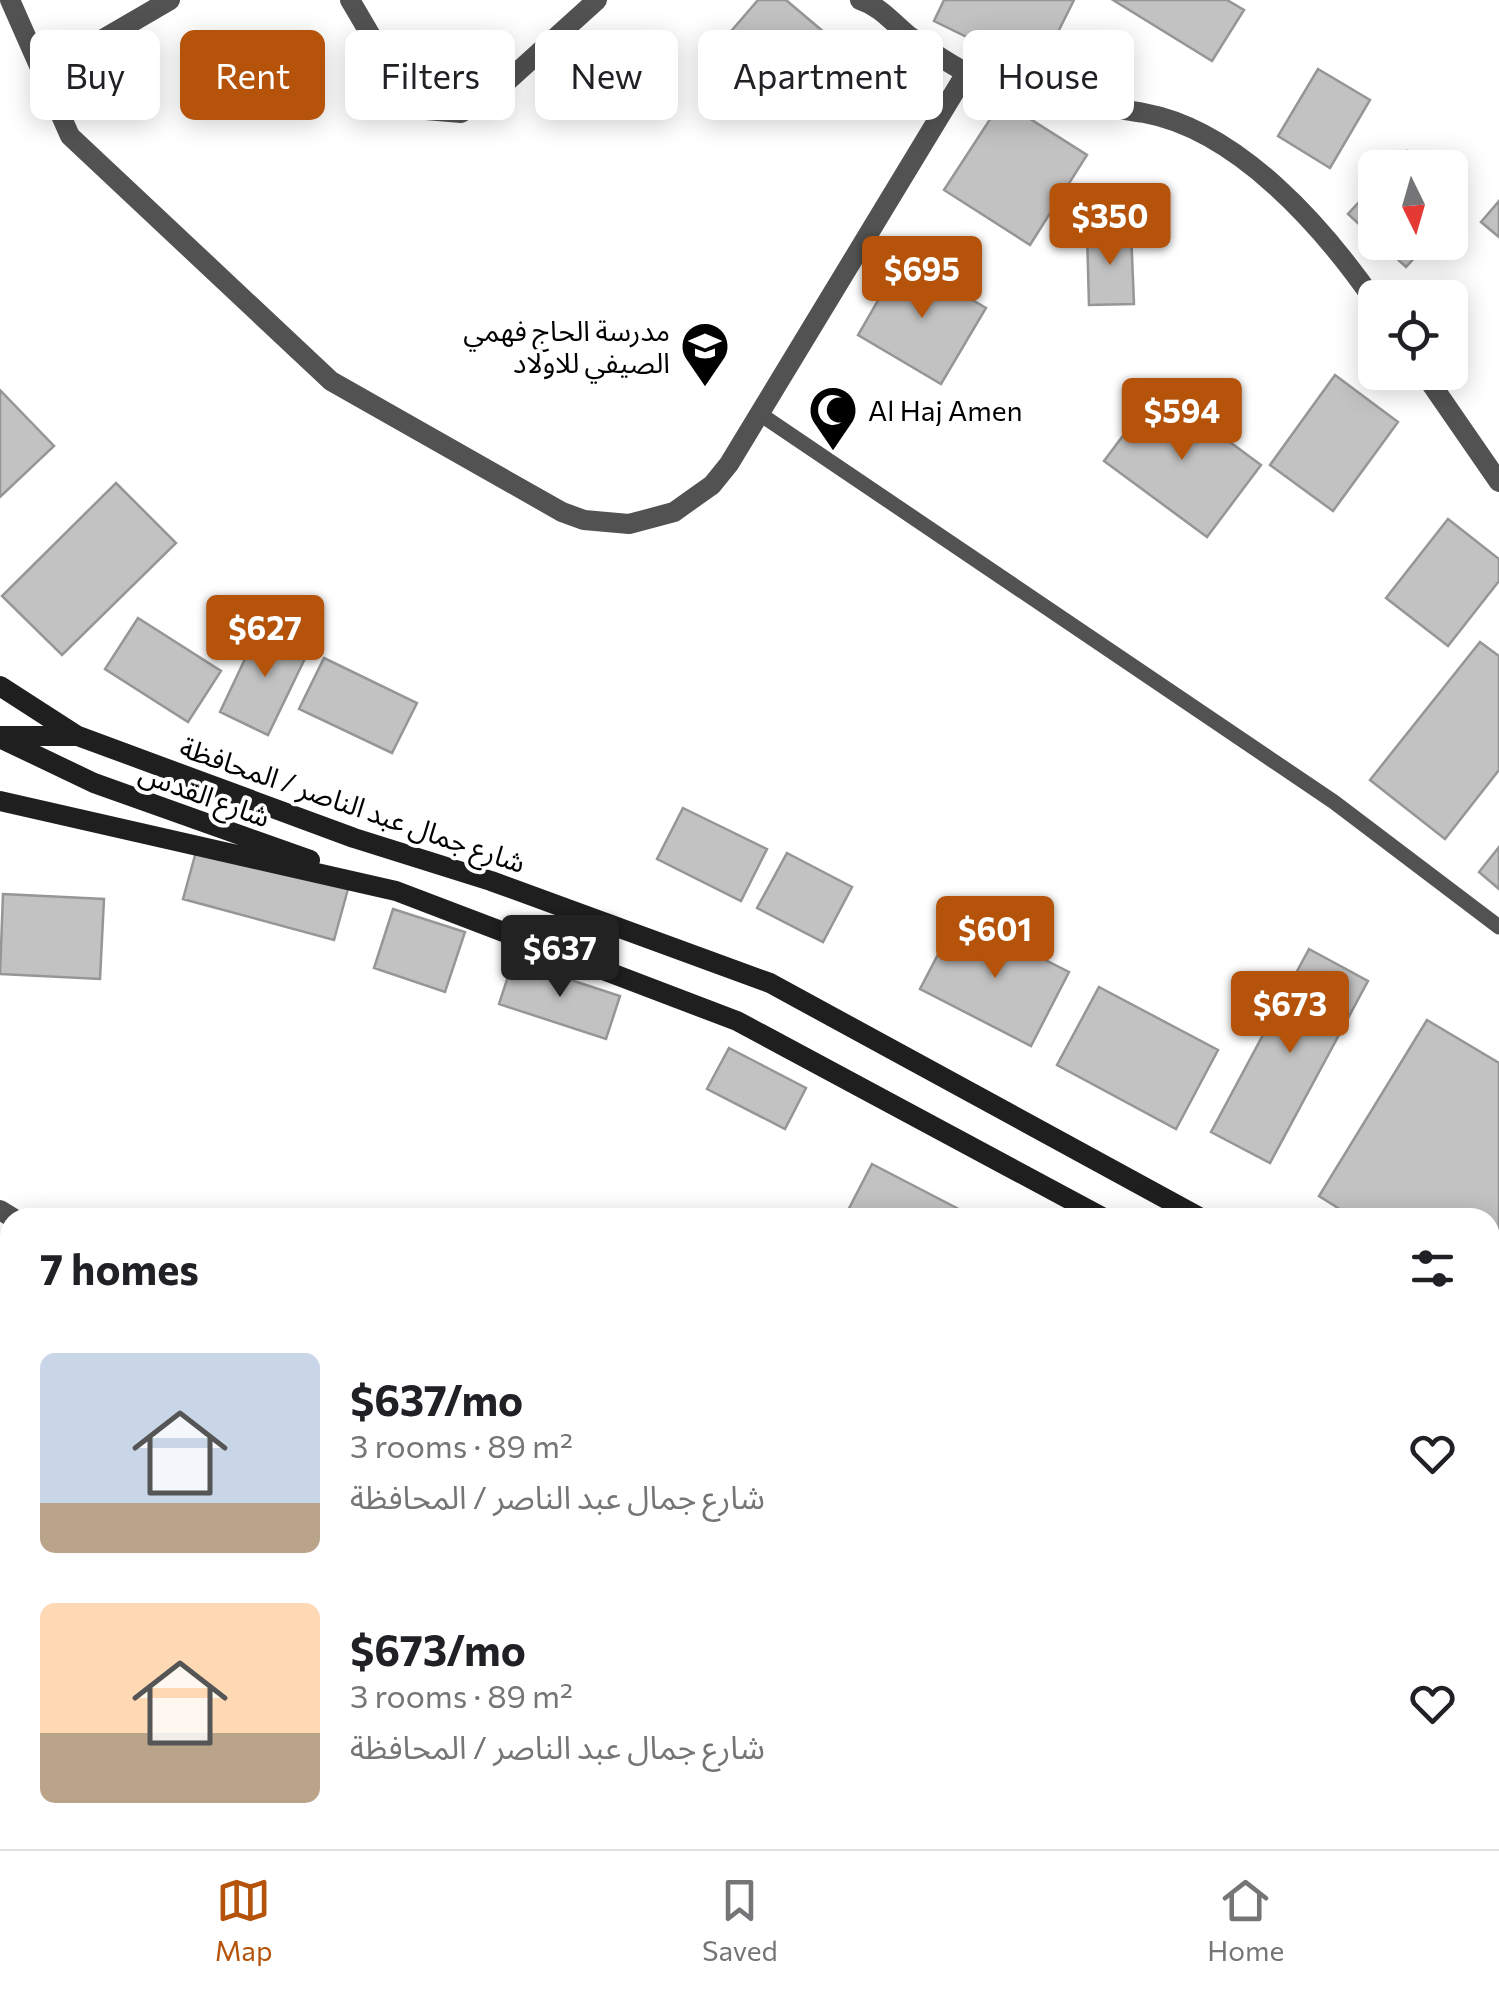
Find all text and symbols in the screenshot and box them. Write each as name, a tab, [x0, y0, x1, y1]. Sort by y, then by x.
chip: Buy	[30, 30, 160, 120]
chip: Rent	[180, 30, 325, 120]
chip: Filters	[345, 30, 515, 120]
chip: New	[535, 30, 678, 120]
chip: Apartment	[698, 30, 943, 120]
chip: House	[963, 30, 1134, 120]
north arrow	[1358, 150, 1468, 260]
map controls	[1358, 150, 1468, 390]
pin: $350	[1051, 183, 1169, 268]
text: $350	[1072, 195, 1148, 235]
pin: $695	[863, 236, 981, 321]
text: $695	[884, 248, 960, 288]
button: locate	[1358, 280, 1468, 390]
place label: مدرسة الحاج فهمي الصيفي للاولاد	[463, 313, 670, 384]
school or university icon: مدرسة الحاج فهمي الصيفي للاولاد	[679, 320, 731, 388]
pin: $594	[1123, 378, 1241, 463]
mosque icon: Al Haj Amen	[807, 384, 859, 452]
text: $594	[1144, 390, 1220, 430]
place label: Al Haj Amen	[868, 393, 1023, 427]
pin: $627	[206, 595, 324, 680]
text: $627	[228, 607, 302, 647]
street label: شارع جمال عبد الناصر / المحافظة	[174, 729, 530, 884]
street label: شارع القدس	[133, 755, 275, 838]
pin: $601	[936, 896, 1054, 981]
text: $601	[958, 908, 1032, 948]
pin: $637	[501, 915, 619, 1000]
text: $637	[523, 927, 597, 967]
pin: $673	[1231, 971, 1349, 1056]
text: $673	[1253, 983, 1327, 1023]
icon: filters	[1405, 1241, 1460, 1296]
text: 7 homes	[40, 1242, 199, 1294]
text: $637/mo	[350, 1373, 523, 1425]
icon: home	[120, 1393, 240, 1513]
text: 3 rooms · 89 m²	[350, 1425, 573, 1465]
icon: heart	[1405, 1426, 1460, 1481]
text: شارع جمال عبد الناصر / المحافظة	[350, 1476, 765, 1516]
text: $673/mo	[350, 1623, 526, 1675]
icon: home	[120, 1643, 240, 1763]
text: 3 rooms · 89 m²	[350, 1675, 573, 1715]
icon: heart	[1405, 1676, 1460, 1731]
text: شارع جمال عبد الناصر / المحافظة	[350, 1726, 765, 1766]
tab: Map	[215, 1873, 273, 1967]
tab: Saved	[702, 1873, 778, 1967]
tab: Home	[1207, 1873, 1284, 1967]

